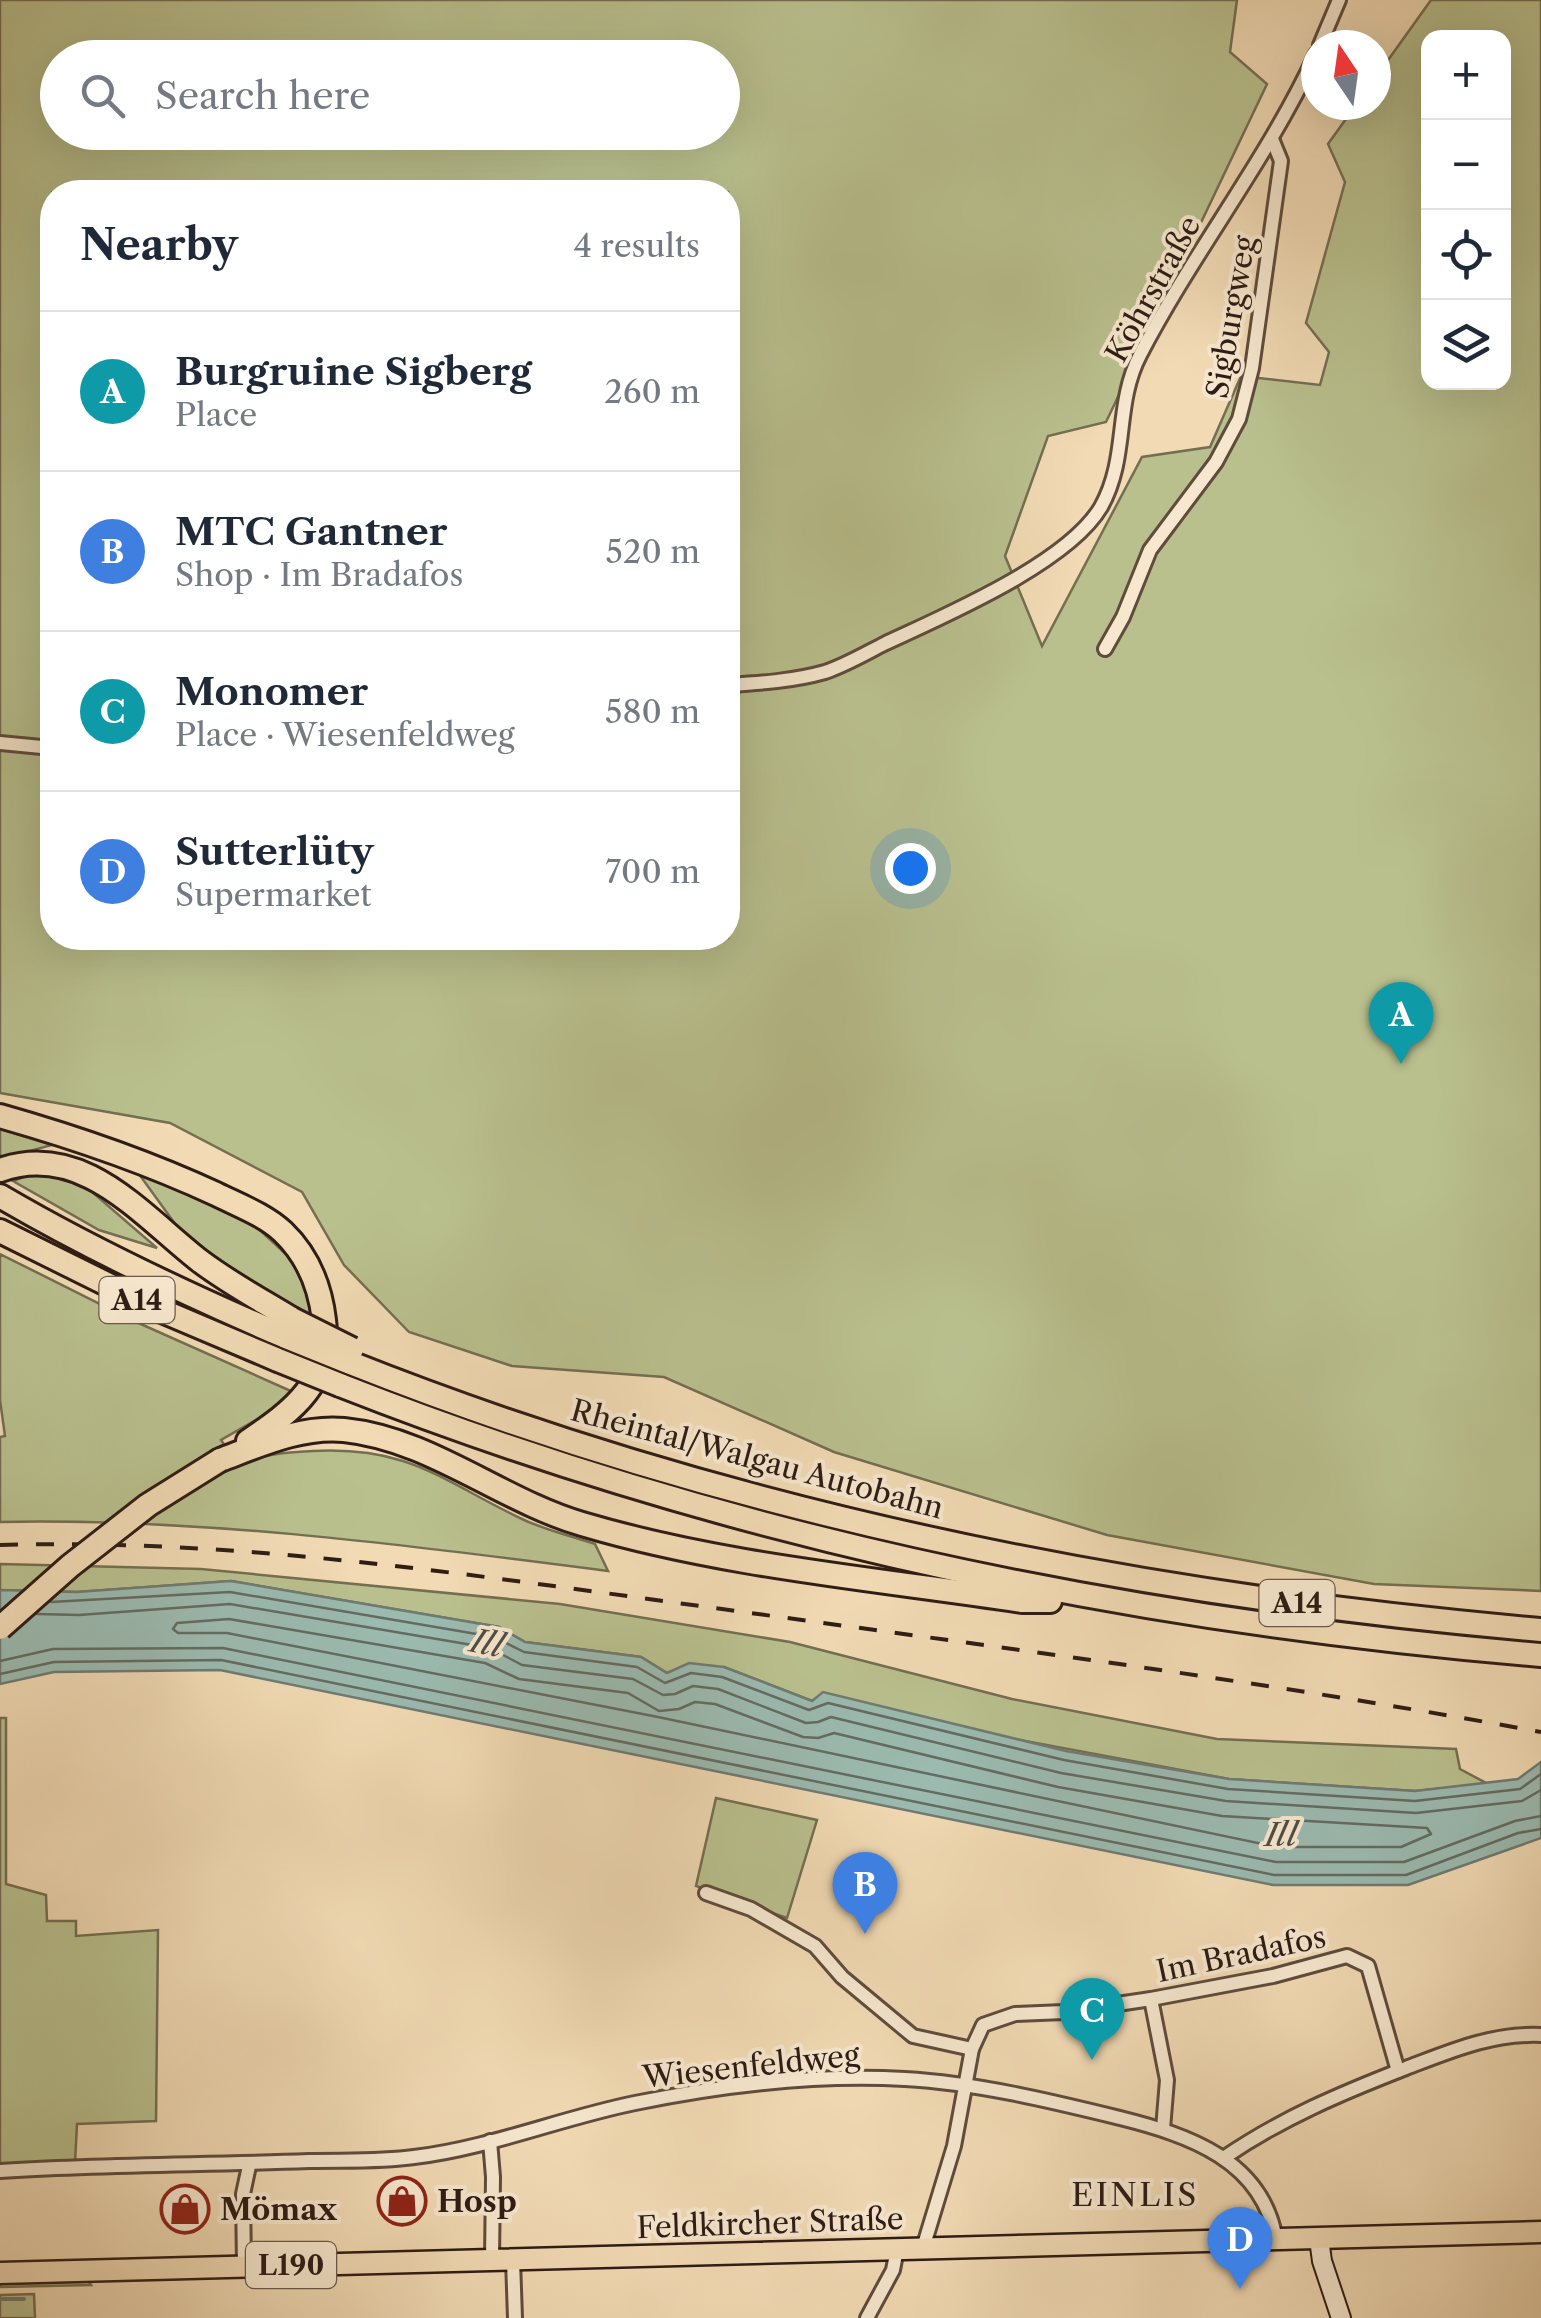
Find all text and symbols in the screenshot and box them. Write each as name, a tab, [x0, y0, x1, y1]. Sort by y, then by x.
north arrow	[1301, 30, 1391, 120]
map controls	[1421, 30, 1511, 390]
button: +	[1421, 30, 1511, 120]
search box	[40, 40, 740, 150]
icon: search	[75, 68, 130, 123]
text: Search here	[155, 72, 370, 119]
button: −	[1421, 120, 1511, 210]
street label: Köhrstraße	[1098, 209, 1208, 369]
button: locate	[1421, 210, 1511, 300]
text: Nearby	[80, 219, 238, 271]
text: 4 results	[574, 226, 700, 265]
street label: Sigburgweg	[1198, 233, 1264, 401]
button: layers	[1421, 300, 1511, 390]
text: Burgruine Sigberg	[175, 348, 532, 395]
text: A	[100, 372, 125, 411]
text: 260 m	[604, 372, 700, 411]
text: Place	[175, 395, 257, 434]
text: MTC Gantner	[175, 508, 447, 555]
text: B	[101, 532, 124, 571]
text: 520 m	[606, 532, 700, 571]
text: Shop · Im Bradafos	[175, 555, 463, 594]
text: Monomer	[175, 668, 368, 715]
text: C	[100, 692, 125, 731]
text: 580 m	[605, 692, 700, 731]
text: Place · Wiesenfeldweg	[175, 715, 515, 754]
text: Sutterlüty	[175, 828, 374, 875]
your location	[885, 843, 936, 894]
text: D	[99, 852, 126, 891]
text: 700 m	[605, 852, 700, 891]
text: Supermarket	[175, 875, 372, 914]
pin: A	[1368, 982, 1434, 1064]
road number: A14	[100, 1277, 174, 1323]
street label: Rheintal/Walgau Autobahn	[567, 1391, 947, 1527]
road number: A14	[1260, 1580, 1334, 1626]
water label: Ill	[464, 1620, 510, 1666]
water label: Ill	[1262, 1815, 1301, 1854]
pin: B	[832, 1852, 898, 1934]
street label: Im Bradafos	[1153, 1918, 1329, 1990]
pin: C	[1060, 1978, 1124, 2060]
street label: Wiesenfeldweg	[640, 2036, 862, 2096]
shop icon: Hosp	[376, 2175, 428, 2227]
district label: EINLIS	[1071, 2175, 1199, 2214]
shop icon: Mömax	[159, 2183, 211, 2235]
place label: Hosp	[437, 2183, 517, 2220]
place label: Mömax	[220, 2191, 338, 2228]
street label: Feldkircher Straße	[636, 2200, 904, 2246]
pin: D	[1208, 2206, 1272, 2289]
road number: L190	[246, 2242, 336, 2288]

